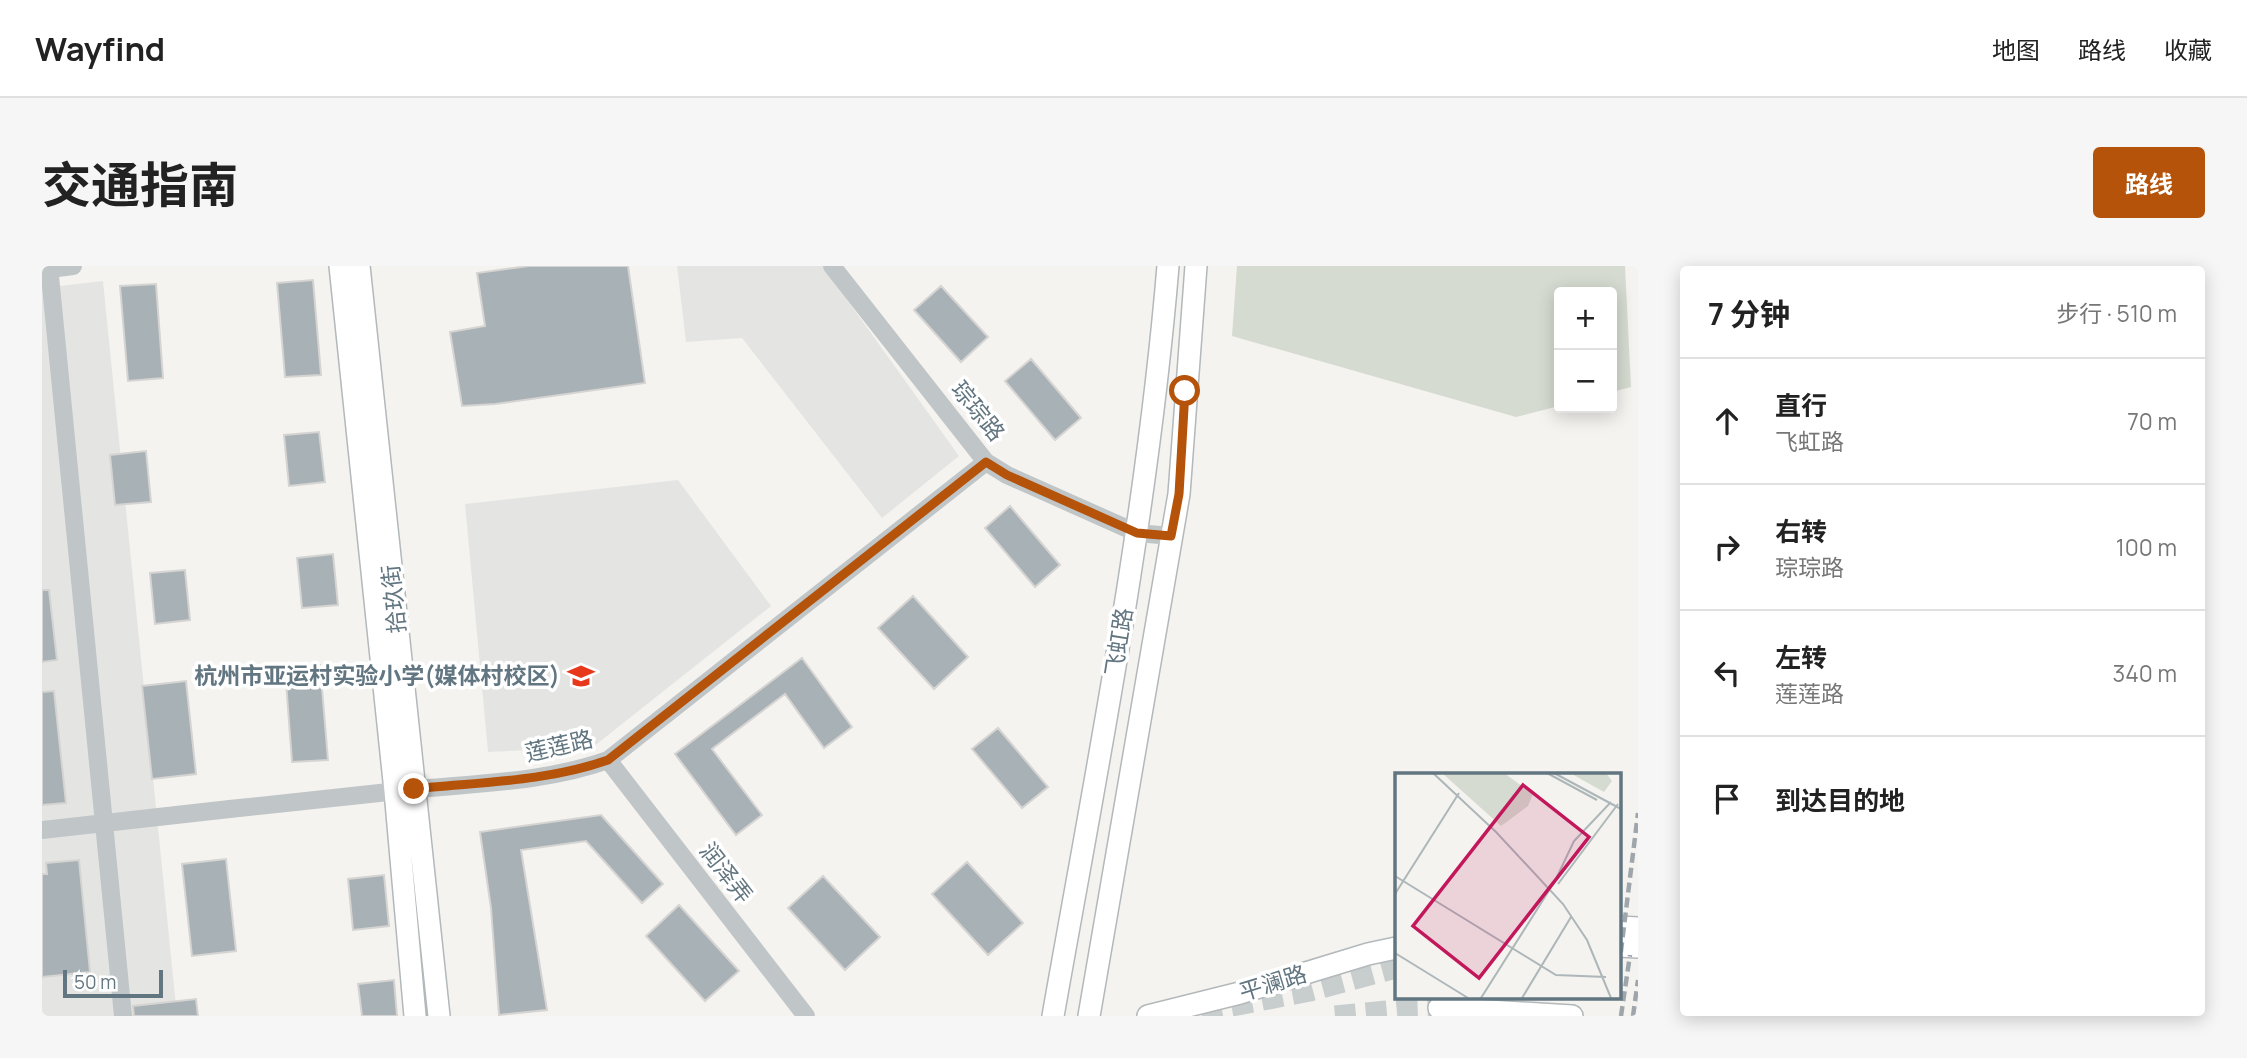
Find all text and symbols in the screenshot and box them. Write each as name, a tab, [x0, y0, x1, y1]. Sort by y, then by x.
text: Wayfind	[35, 26, 165, 71]
text: 地图	[1992, 33, 2040, 66]
text: 路线	[2078, 33, 2126, 66]
text: 收藏	[2164, 33, 2212, 66]
button: 路线	[2093, 147, 2205, 218]
text: 交通指南	[42, 151, 238, 218]
map controls	[1554, 287, 1617, 413]
button: +	[1554, 287, 1617, 350]
text: 7 分钟	[1708, 293, 1790, 334]
text: 步行 · 510 m	[2056, 297, 2177, 329]
button: −	[1554, 350, 1617, 413]
street label: 琮琮路	[945, 373, 1013, 447]
route start	[1169, 375, 1200, 406]
text: 直行	[1775, 387, 1827, 423]
icon: ahead	[1708, 402, 1746, 440]
text: 70 m	[2127, 405, 2177, 437]
text: 飞虹路	[1775, 425, 1844, 457]
text: 右转	[1775, 513, 1827, 549]
icon: right	[1708, 528, 1746, 566]
text: 100 m	[2116, 531, 2177, 563]
text: 琮琮路	[1775, 551, 1844, 583]
street label: 拾玖街	[373, 563, 413, 635]
street label: 飞虹路	[1097, 605, 1139, 678]
text: 左转	[1775, 639, 1827, 675]
icon: left	[1708, 654, 1746, 692]
text: 340 m	[2113, 657, 2177, 689]
place label: 杭州市亚运村实验小学(媒体村校区)	[194, 659, 560, 691]
school or university icon: 杭州市亚运村实验小学(媒体村校区)	[566, 661, 596, 691]
text: 莲莲路	[1775, 677, 1844, 709]
street label: 莲莲路	[522, 722, 596, 768]
route end	[398, 773, 429, 804]
inset map	[1395, 773, 1620, 998]
icon: arrive	[1708, 780, 1746, 818]
text: 到达目的地	[1775, 782, 1905, 818]
street label: 润泽弄	[693, 835, 761, 909]
street label: 平澜路	[1235, 957, 1310, 1007]
scale bar	[63, 967, 163, 999]
text: 50 m	[74, 969, 116, 995]

